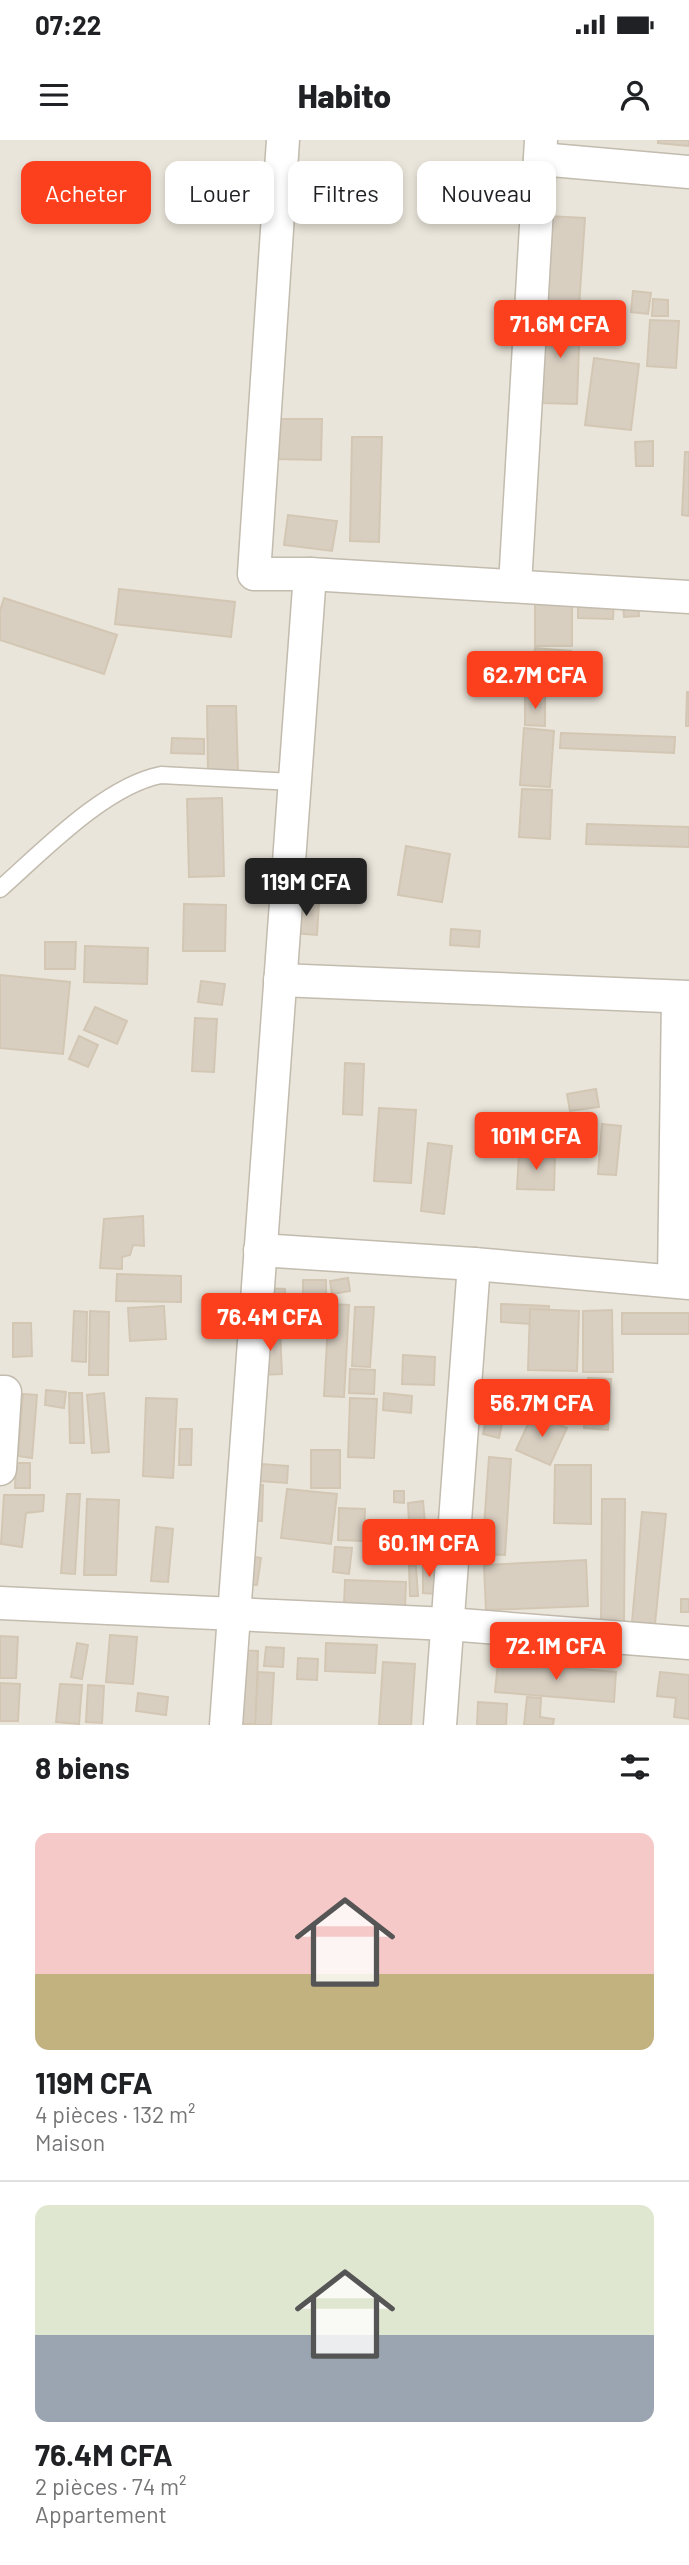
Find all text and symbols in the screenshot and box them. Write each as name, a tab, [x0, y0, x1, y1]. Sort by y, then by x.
text: 07:22	[35, 9, 101, 40]
icon: menu	[35, 76, 73, 114]
text: Habito	[298, 76, 391, 114]
icon: person	[616, 76, 654, 114]
chip: Acheter	[21, 161, 151, 224]
chip: Louer	[165, 161, 274, 224]
chip: Filtres	[288, 161, 403, 224]
chip: Nouveau	[417, 161, 556, 224]
pin: 71.6M CFA	[480, 300, 640, 360]
text: 71.6M CFA	[510, 309, 610, 337]
pin: 62.7M CFA	[455, 652, 615, 711]
text: 62.7M CFA	[483, 660, 587, 688]
pin: 119M CFA	[234, 858, 378, 918]
text: 119M CFA	[261, 867, 351, 895]
pin: 101M CFA	[464, 1112, 608, 1172]
text: 101M CFA	[491, 1121, 581, 1149]
pin: 76.4M CFA	[190, 1294, 350, 1353]
text: 76.4M CFA	[217, 1302, 323, 1330]
pin: 56.7M CFA	[462, 1380, 622, 1439]
text: 56.7M CFA	[490, 1388, 594, 1416]
pin: 60.1M CFA	[349, 1520, 509, 1579]
text: 60.1M CFA	[378, 1528, 480, 1556]
pin: 72.1M CFA	[476, 1622, 636, 1682]
text: 72.1M CFA	[506, 1631, 606, 1659]
icon: filters	[616, 1748, 654, 1786]
text: 8 biens	[35, 1749, 130, 1785]
icon: home	[282, 1879, 408, 2005]
text: 119M CFA	[35, 2064, 153, 2100]
text: 4 pièces · 132 m²	[35, 2100, 195, 2128]
text: Maison	[35, 2128, 105, 2156]
icon: home	[282, 2251, 408, 2377]
text: 76.4M CFA	[35, 2436, 173, 2472]
text: 2 pièces · 74 m²	[35, 2472, 186, 2500]
text: Appartement	[35, 2500, 167, 2528]

